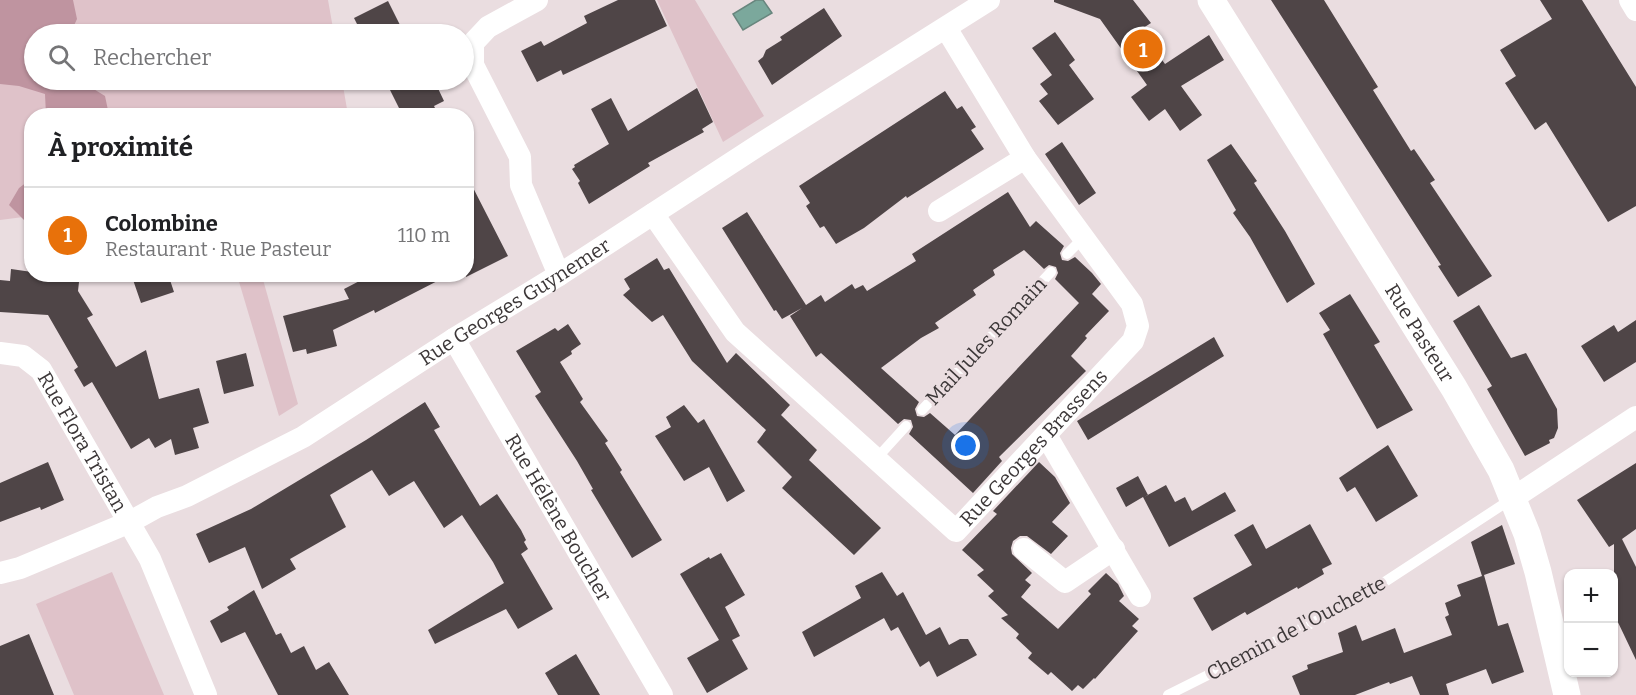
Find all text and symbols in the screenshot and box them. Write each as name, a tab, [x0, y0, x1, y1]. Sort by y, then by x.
search box	[24, 24, 474, 90]
pin: 1	[1124, 26, 1162, 72]
icon: search	[45, 41, 78, 74]
text: Rechercher	[93, 44, 211, 71]
text: À proximité	[48, 132, 193, 163]
text: Colombine	[105, 210, 218, 237]
text: 1	[63, 223, 72, 247]
text: 110 m	[398, 223, 450, 247]
street label: Rue Georges Guynemer	[415, 233, 615, 370]
text: Restaurant · Rue Pasteur	[105, 237, 331, 261]
street label: Mail Jules Romain	[921, 272, 1052, 410]
street label: Rue Pasteur	[1380, 280, 1459, 387]
street label: Rue Georges Brassens	[955, 364, 1112, 531]
street label: Rue Flora Tristan	[33, 368, 132, 516]
street label: Rue Hélène Boucher	[500, 430, 617, 606]
your location	[951, 431, 980, 460]
map controls	[1564, 569, 1618, 677]
button: +	[1564, 569, 1618, 623]
street label: Chemin de l'Ouchette	[1202, 571, 1390, 685]
button: −	[1564, 623, 1618, 677]

